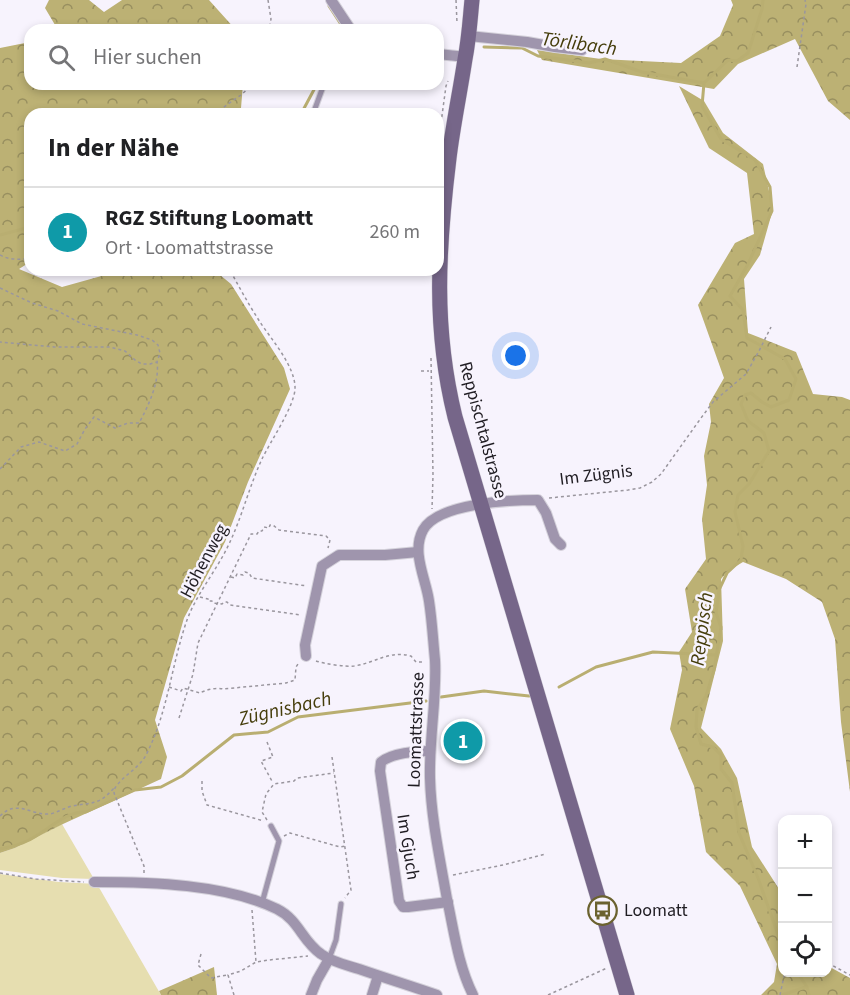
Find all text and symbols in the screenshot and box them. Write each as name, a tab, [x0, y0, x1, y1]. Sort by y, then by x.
search box	[24, 24, 444, 90]
water label: Törlibach	[539, 25, 619, 63]
icon: search	[45, 41, 78, 74]
text: Hier suchen	[93, 41, 202, 73]
text: In der Nähe	[48, 129, 179, 166]
text: RGZ Stiftung Loomatt	[105, 202, 313, 234]
text: 1	[62, 218, 73, 246]
text: 260 m	[370, 218, 420, 246]
text: Ort · Loomattstrasse	[105, 234, 273, 262]
your location	[501, 341, 530, 370]
street label: Reppischtalstrasse	[453, 359, 513, 501]
street label: Im Zügnis	[558, 458, 634, 492]
street label: Höhenweg	[174, 519, 234, 603]
water label: Reppisch	[684, 591, 720, 667]
street label: Loomattstrasse	[401, 672, 431, 788]
water label: Zügnisbach	[235, 685, 334, 733]
pin: 1	[444, 718, 482, 764]
street label: Im Gjuch	[390, 812, 426, 882]
map controls	[778, 815, 832, 977]
button: +	[778, 815, 832, 869]
button: −	[778, 869, 832, 923]
bus stop icon: Loomatt	[587, 894, 619, 926]
place label: Loomatt	[624, 898, 688, 923]
button: locate	[778, 923, 832, 977]

